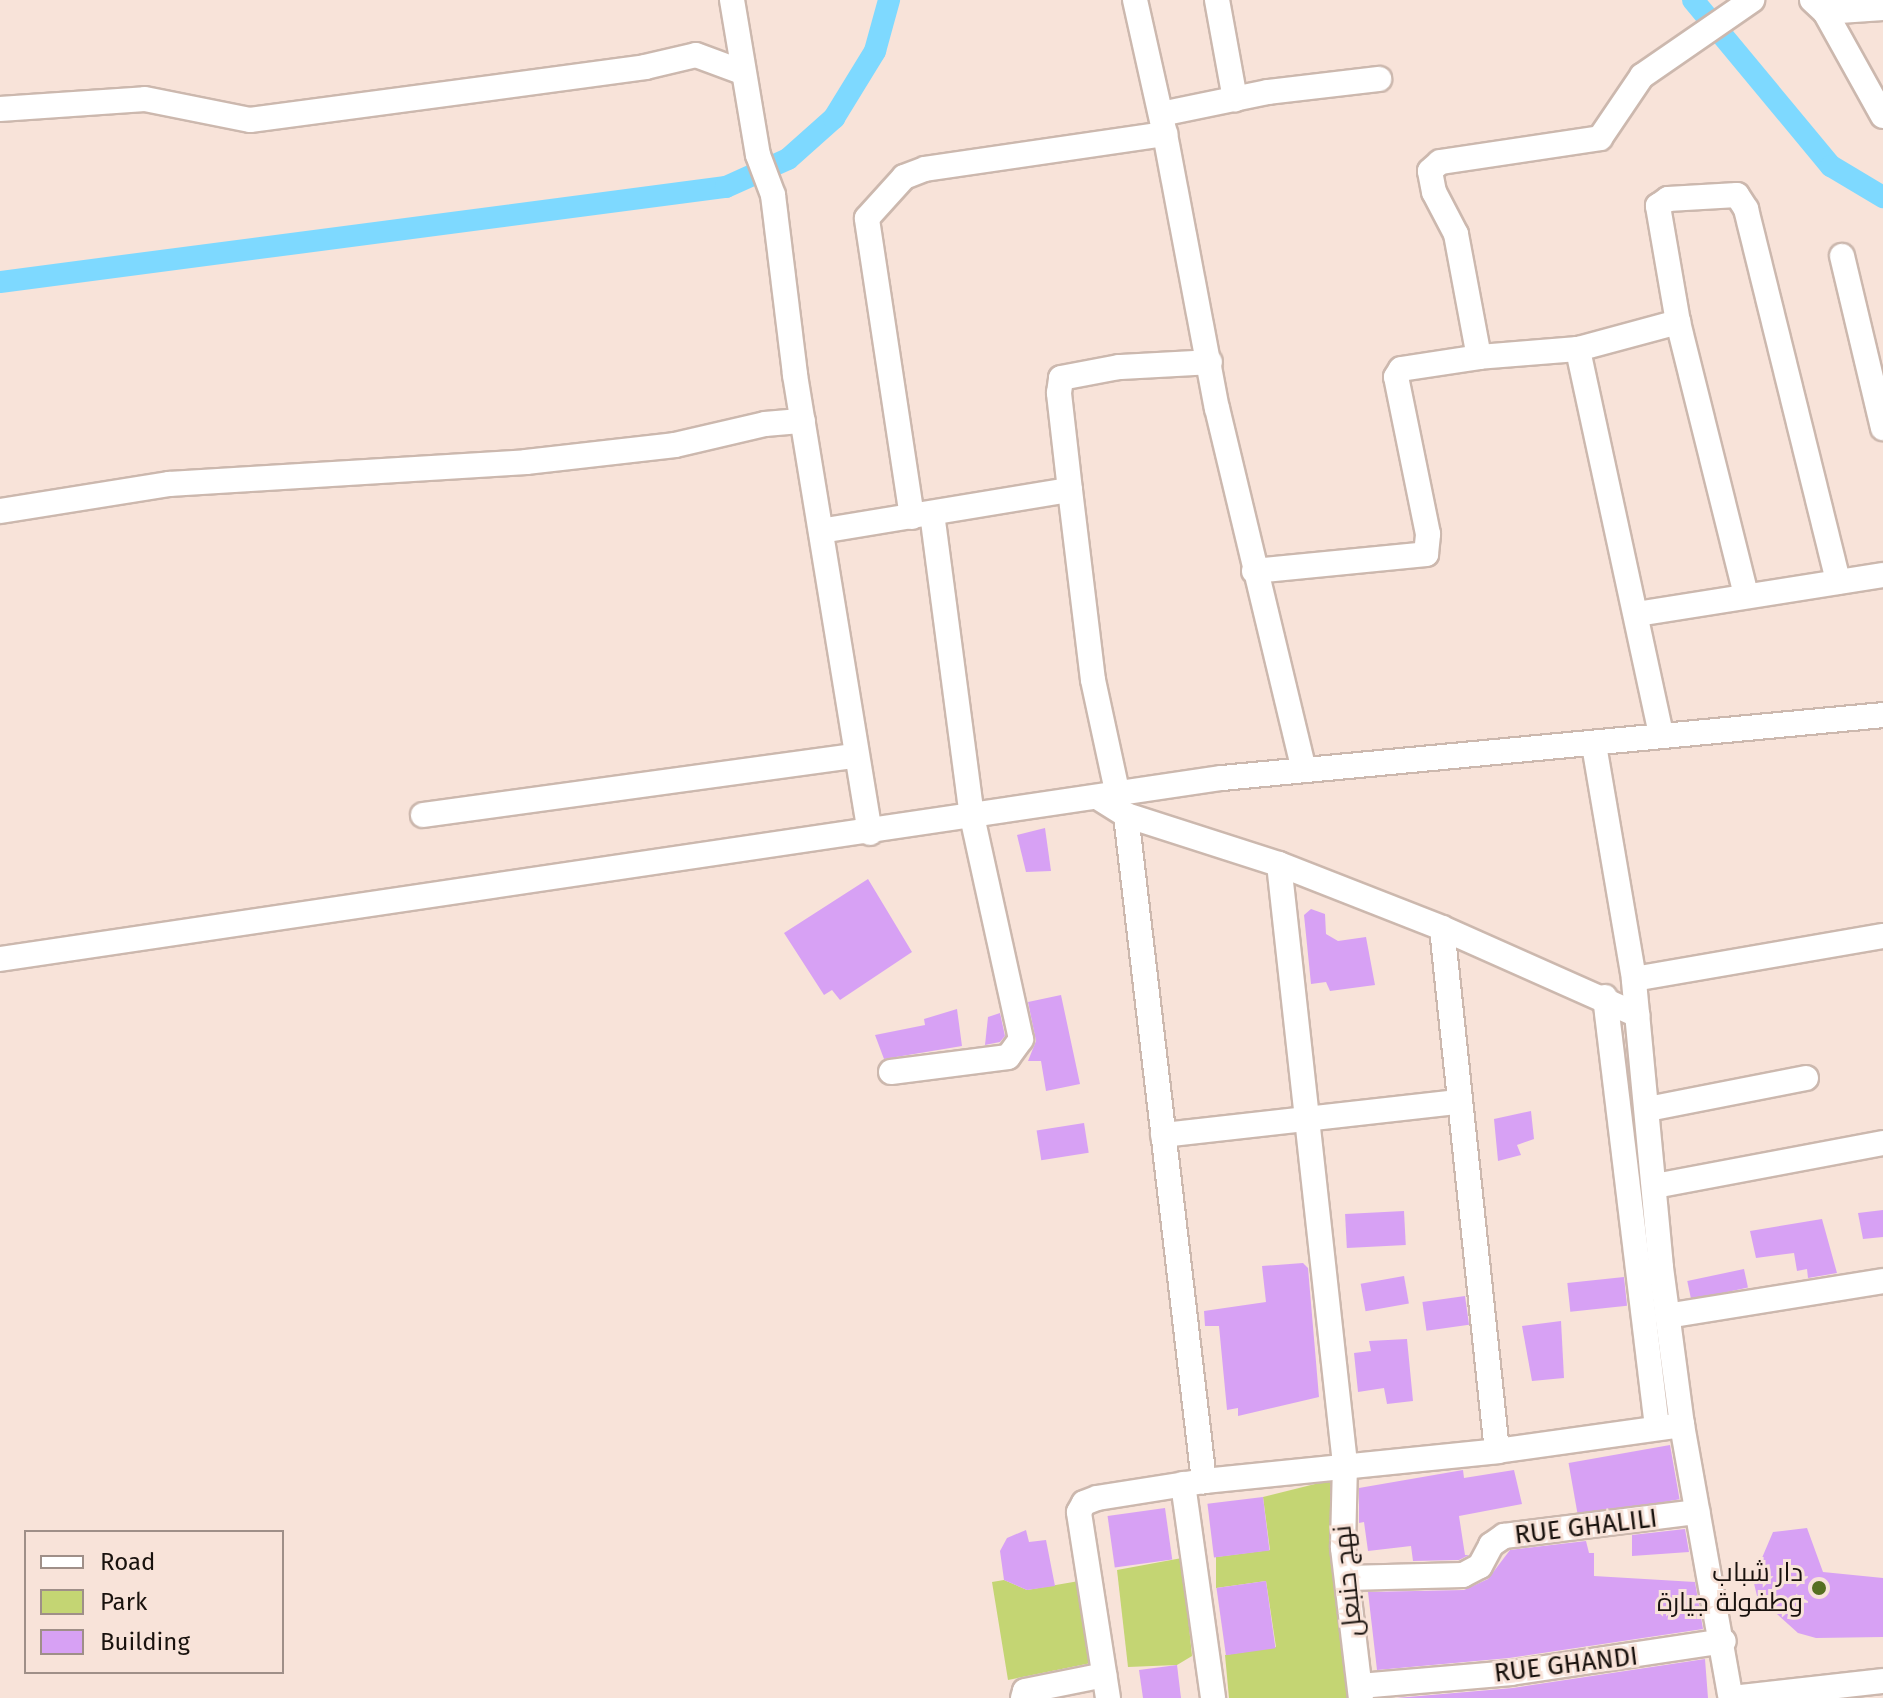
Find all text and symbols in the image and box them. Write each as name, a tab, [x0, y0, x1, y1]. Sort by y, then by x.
street label: RUE GHALILI	[1513, 1503, 1659, 1551]
street label: نهج حنبعل	[1327, 1524, 1369, 1638]
legend	[24, 1530, 284, 1674]
text: Road	[100, 1548, 155, 1576]
place label: دار شباب وطفولة جيارة	[1657, 1557, 1803, 1618]
marker: دار شباب وطفولة جيارة	[1810, 1579, 1828, 1597]
text: Park	[100, 1588, 147, 1616]
text: Building	[100, 1628, 190, 1656]
street label: RUE GHANDI	[1492, 1641, 1640, 1689]

